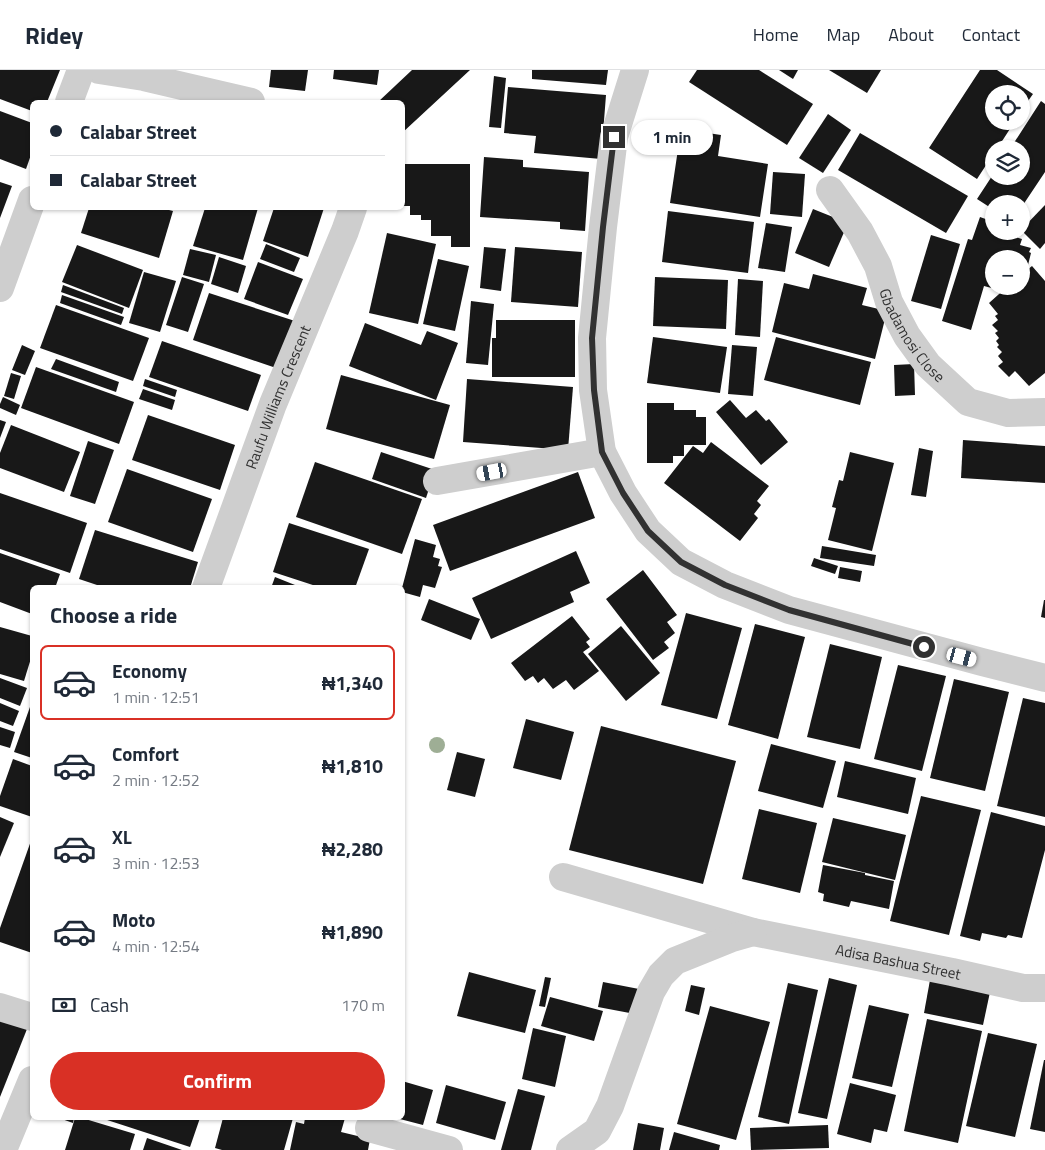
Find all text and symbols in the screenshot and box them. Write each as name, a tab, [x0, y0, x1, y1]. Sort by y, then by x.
text: Ridey	[25, 17, 83, 53]
text: Home	[753, 21, 799, 48]
text: Map	[827, 21, 860, 48]
text: About	[888, 21, 934, 48]
text: Contact	[962, 21, 1020, 48]
map controls	[985, 85, 1030, 295]
button: locate	[985, 85, 1030, 130]
text: Calabar Street	[80, 117, 197, 146]
callout: 1 min	[632, 120, 714, 154]
text: 1 min	[653, 125, 691, 149]
route end	[603, 126, 625, 148]
button: layers	[985, 140, 1030, 185]
text: Calabar Street	[80, 165, 197, 194]
button: +	[985, 195, 1030, 240]
button: −	[985, 250, 1030, 295]
street label: Gbadamosi Close	[874, 285, 951, 387]
street label: Raufu Williams Crescent	[239, 321, 316, 472]
car	[475, 462, 508, 482]
text: Choose a ride	[50, 598, 177, 632]
route start	[913, 636, 935, 658]
car	[945, 646, 978, 668]
text: Economy	[112, 656, 187, 685]
icon: car	[52, 660, 97, 705]
text: ₦1,340	[322, 668, 383, 697]
text: 1 min · 12:51	[112, 685, 200, 709]
text: Comfort	[112, 739, 179, 768]
icon: car	[52, 743, 97, 788]
text: ₦1,810	[322, 751, 383, 780]
text: 2 min · 12:52	[112, 768, 200, 792]
text: XL	[112, 822, 132, 851]
icon: car	[52, 826, 97, 871]
text: ₦2,280	[322, 834, 383, 863]
text: 3 min · 12:53	[112, 851, 200, 875]
text: Moto	[112, 905, 155, 934]
icon: car	[52, 909, 97, 954]
text: ₦1,890	[322, 917, 383, 946]
text: 4 min · 12:54	[112, 934, 200, 958]
street label: Adisa Bashua Street	[834, 937, 964, 985]
text: Cash	[90, 990, 129, 1019]
icon: cash	[50, 991, 78, 1019]
text: 170 m	[341, 993, 385, 1017]
button: Confirm	[50, 1052, 385, 1110]

